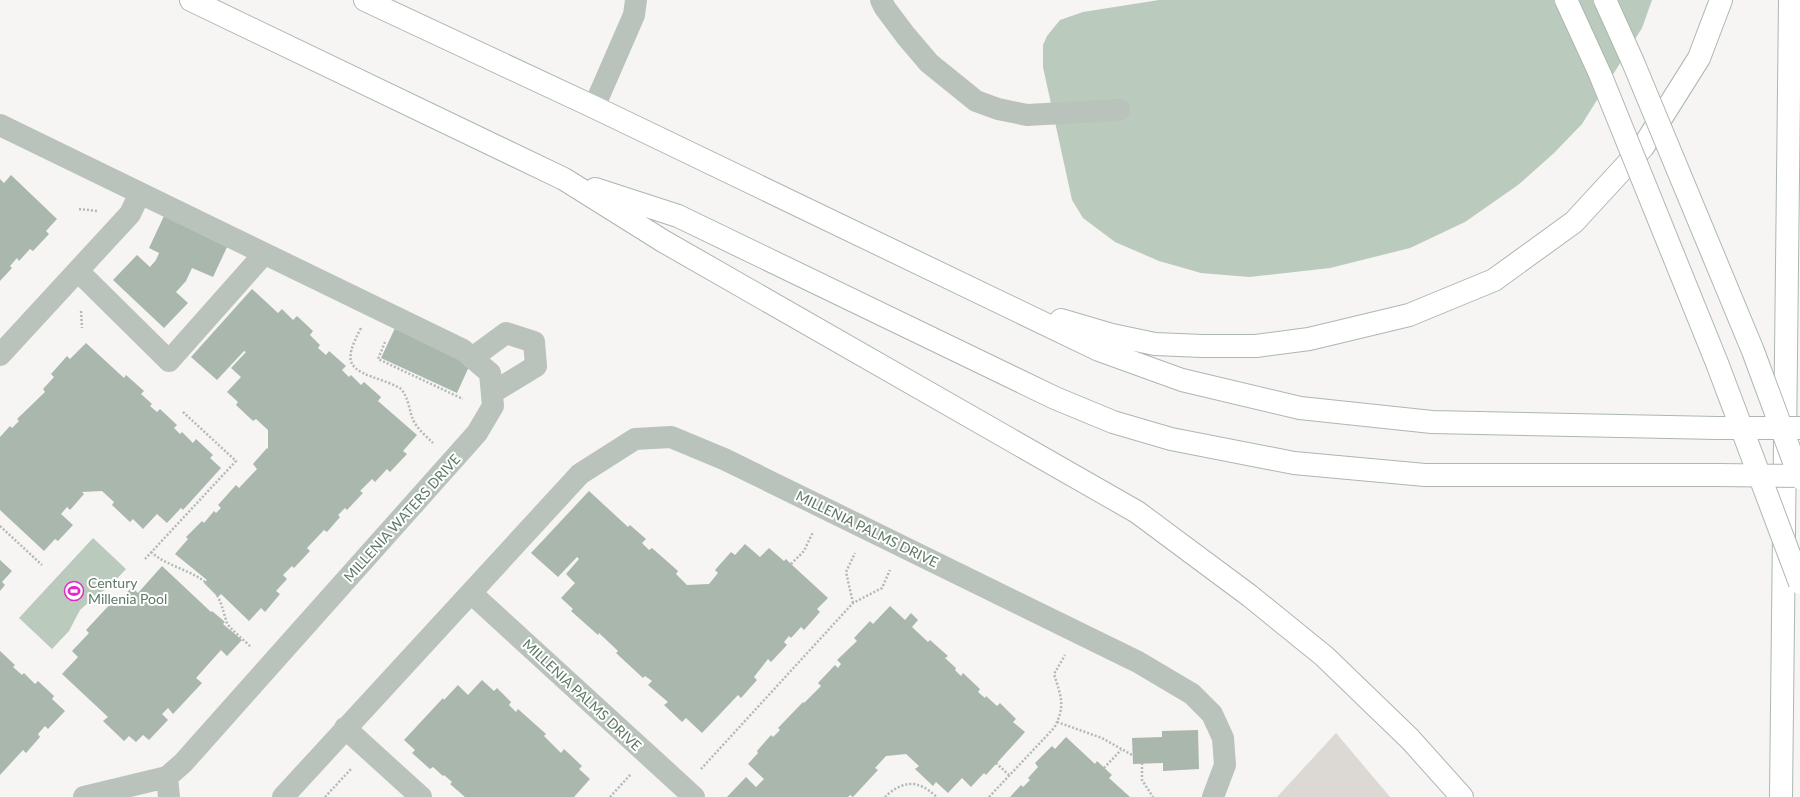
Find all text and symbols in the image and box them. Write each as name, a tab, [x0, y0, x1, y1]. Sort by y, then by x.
street label: MILLENIA WATERS DRIVE	[340, 450, 463, 585]
street label: MILLENIA PALMS DRIVE	[793, 487, 941, 570]
place label: Century Millenia Pool	[88, 574, 167, 607]
sports icon: Century Millenia Pool	[63, 580, 85, 602]
street label: MILLENIA PALMS DRIVE	[519, 635, 645, 754]

